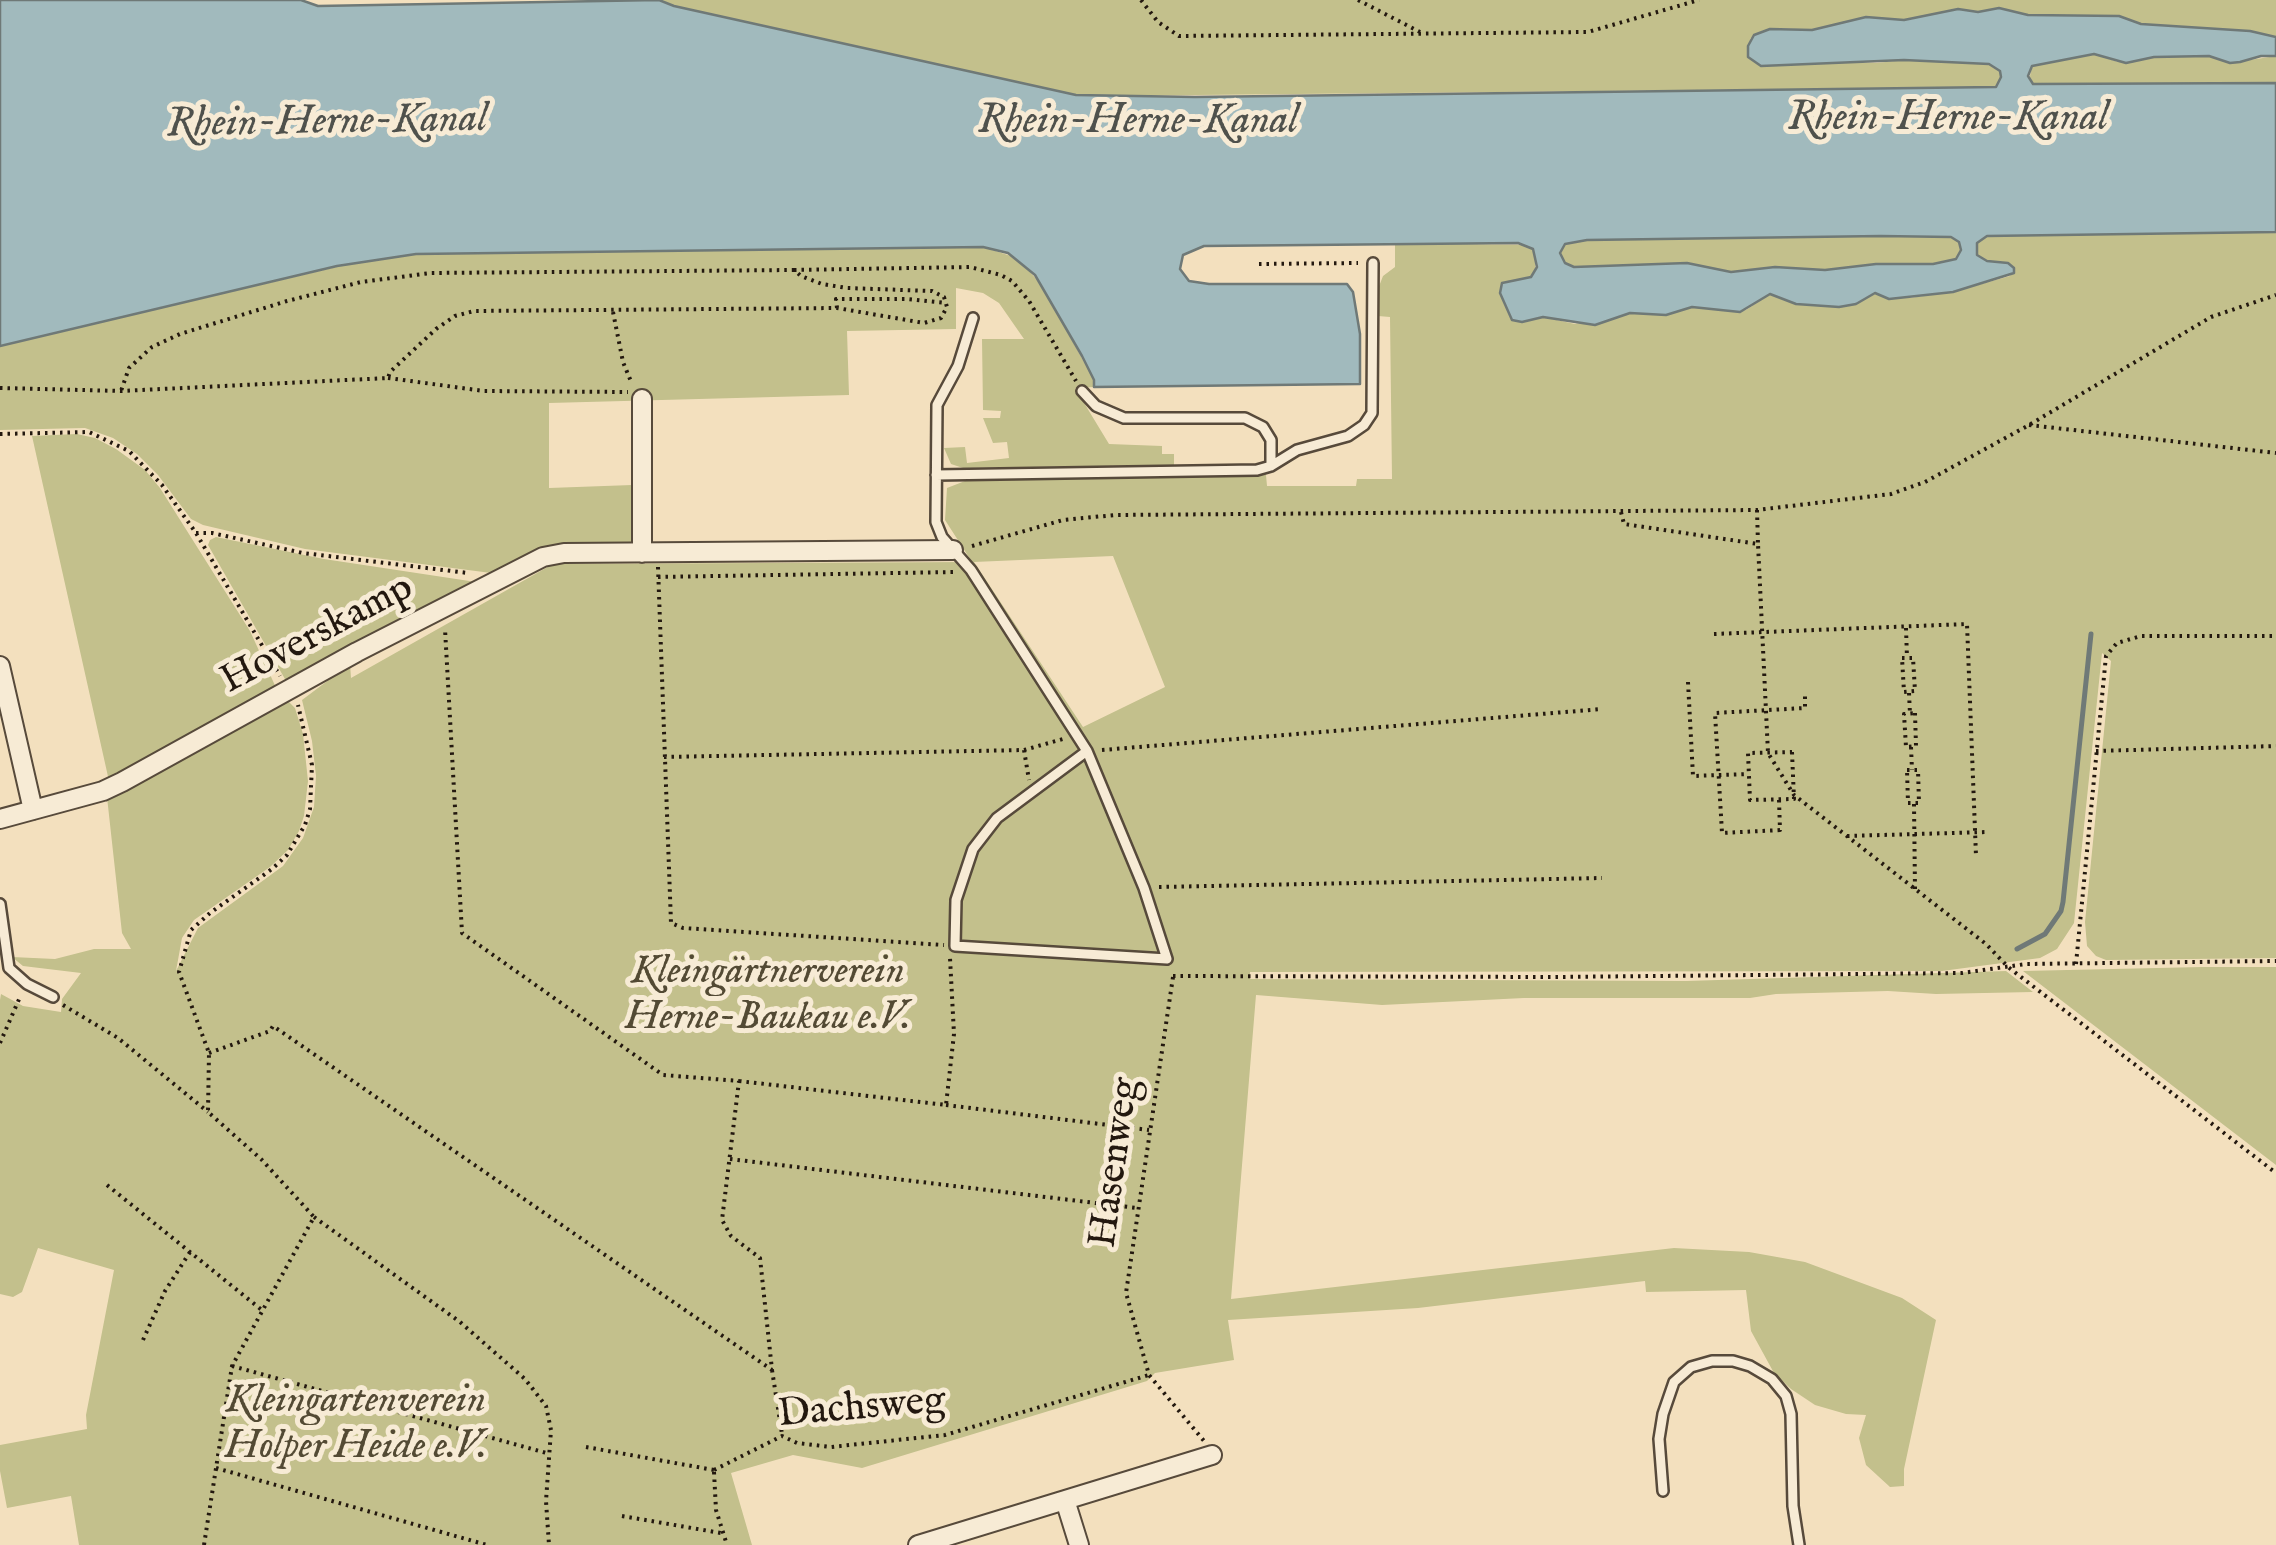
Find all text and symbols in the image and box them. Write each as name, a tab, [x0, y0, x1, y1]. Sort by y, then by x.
water label: Rhein-Herne-Kanal	[1788, 95, 2108, 145]
water label: Rhein-Herne-Kanal	[166, 96, 488, 152]
water label: Rhein-Herne-Kanal	[978, 98, 1298, 148]
street label: Hoverskamp	[214, 565, 422, 707]
park label: Kleingärtnerverein Herne-Baukau e.V.	[625, 950, 911, 1044]
street label: Hasenweg	[1081, 1075, 1153, 1251]
park label: Kleingartenverein Holper Heide e.V.	[225, 1379, 487, 1473]
street label: Dachsweg	[776, 1379, 948, 1441]

